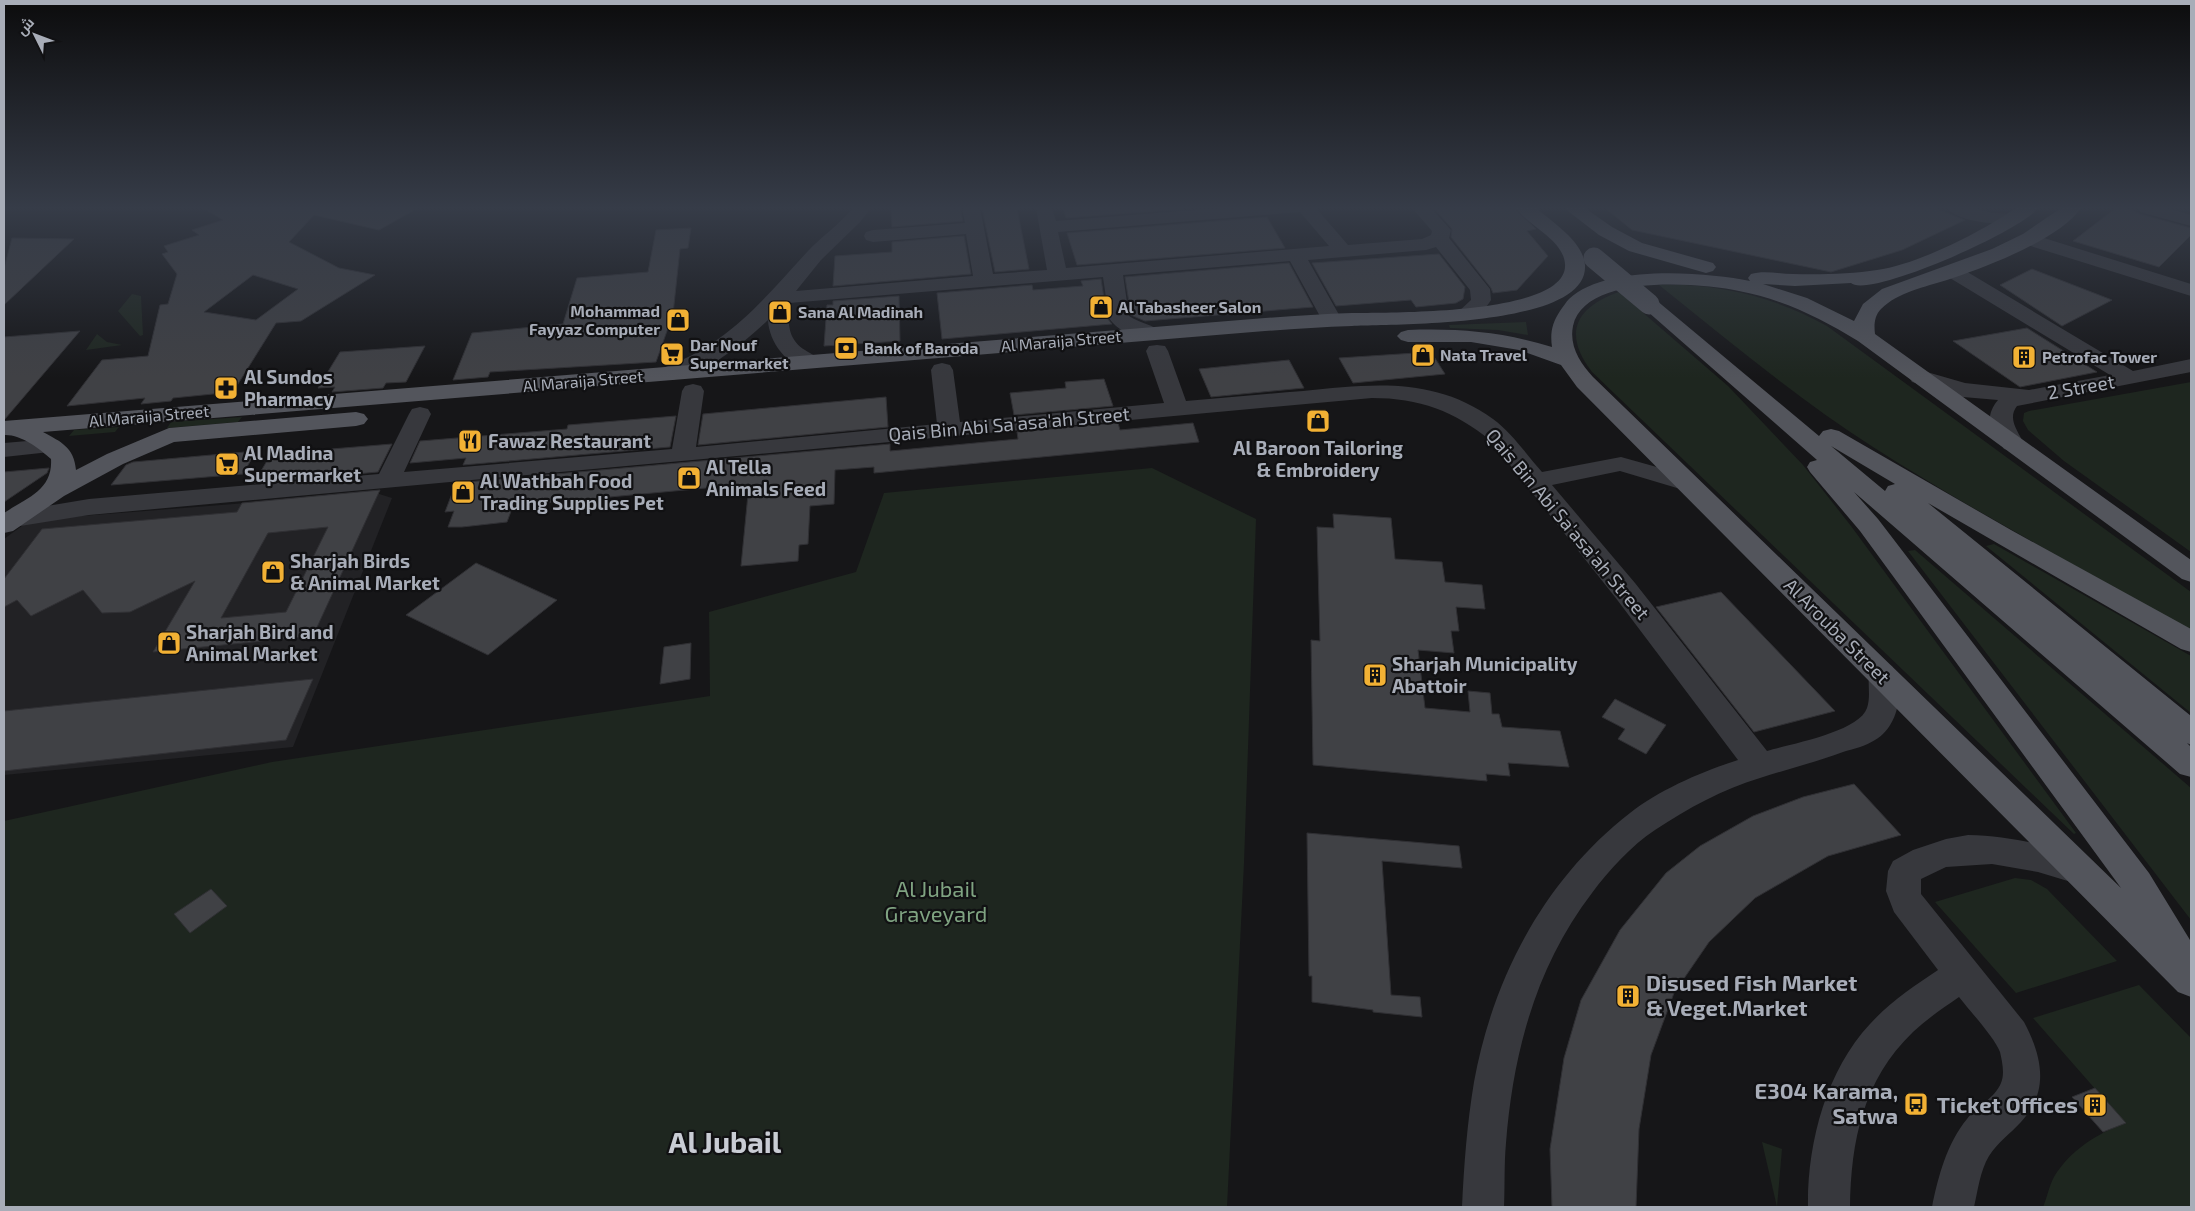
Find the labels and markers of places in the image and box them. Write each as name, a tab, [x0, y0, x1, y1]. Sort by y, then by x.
shop icon: Al Tabasheer Salon	[1088, 294, 1114, 320]
place label: Al Tabasheer Salon	[1118, 297, 1261, 316]
shop icon: Sana Al Madinah	[767, 299, 793, 325]
place label: Mohammad Fayyaz Computer	[529, 301, 660, 339]
place label: Sana Al Madinah	[798, 302, 923, 321]
shop icon: Mohammad Fayyaz Computer	[665, 307, 691, 333]
place label: Dar Nouf Supermarket	[690, 335, 789, 372]
bank icon: Bank of Baroda	[833, 335, 859, 361]
place label: Bank of Baroda	[864, 338, 979, 357]
supermarket icon: Dar Nouf Supermarket	[659, 341, 685, 367]
shop icon: Nata Travel	[1410, 342, 1436, 368]
building icon: Petrofac Tower	[2011, 344, 2037, 370]
place label: Nata Travel	[1440, 345, 1528, 364]
place label: Petrofac Tower	[2042, 347, 2157, 366]
place label: Al Sundos Pharmacy	[244, 365, 334, 411]
pharmacy icon: Al Sundos Pharmacy	[213, 375, 239, 401]
shop icon: Al Baroon Tailoring & Embroidery	[1305, 408, 1331, 434]
restaurant icon: Fawaz Restaurant	[457, 428, 483, 454]
place label: Fawaz Restaurant	[488, 429, 651, 452]
place label: Al Baroon Tailoring & Embroidery	[1233, 436, 1403, 482]
place label: Al Madina Supermarket	[244, 441, 361, 486]
supermarket icon: Al Madina Supermarket	[214, 451, 240, 477]
place label: Al Tella Animals Feed	[706, 455, 826, 500]
shop icon: Al Tella Animals Feed	[676, 465, 702, 491]
place label: Al Wathbah Food Trading Supplies Pet	[480, 469, 664, 514]
shop icon: Al Wathbah Food Trading Supplies Pet	[450, 479, 476, 505]
place label: Sharjah Birds & Animal Market	[290, 549, 440, 594]
shop icon: Sharjah Birds & Animal Market	[260, 559, 286, 585]
place label: Sharjah Bird and Animal Market	[186, 620, 334, 665]
shop icon: Sharjah Bird and Animal Market	[156, 630, 182, 656]
place label: Sharjah Municipality Abattoir	[1392, 652, 1578, 697]
building icon: Sharjah Municipality Abattoir	[1362, 662, 1388, 688]
place label: Disused Fish Market & Veget.Market	[1646, 969, 1857, 1020]
building icon: Disused Fish Market & Veget.Market	[1615, 983, 1641, 1009]
place label: E304 Karama, Satwa	[1755, 1077, 1898, 1128]
bus stop icon: E304 Karama, Satwa	[1903, 1091, 1929, 1117]
place label: Ticket Offices	[1937, 1091, 2078, 1117]
building icon: Ticket Offices	[2082, 1092, 2108, 1118]

